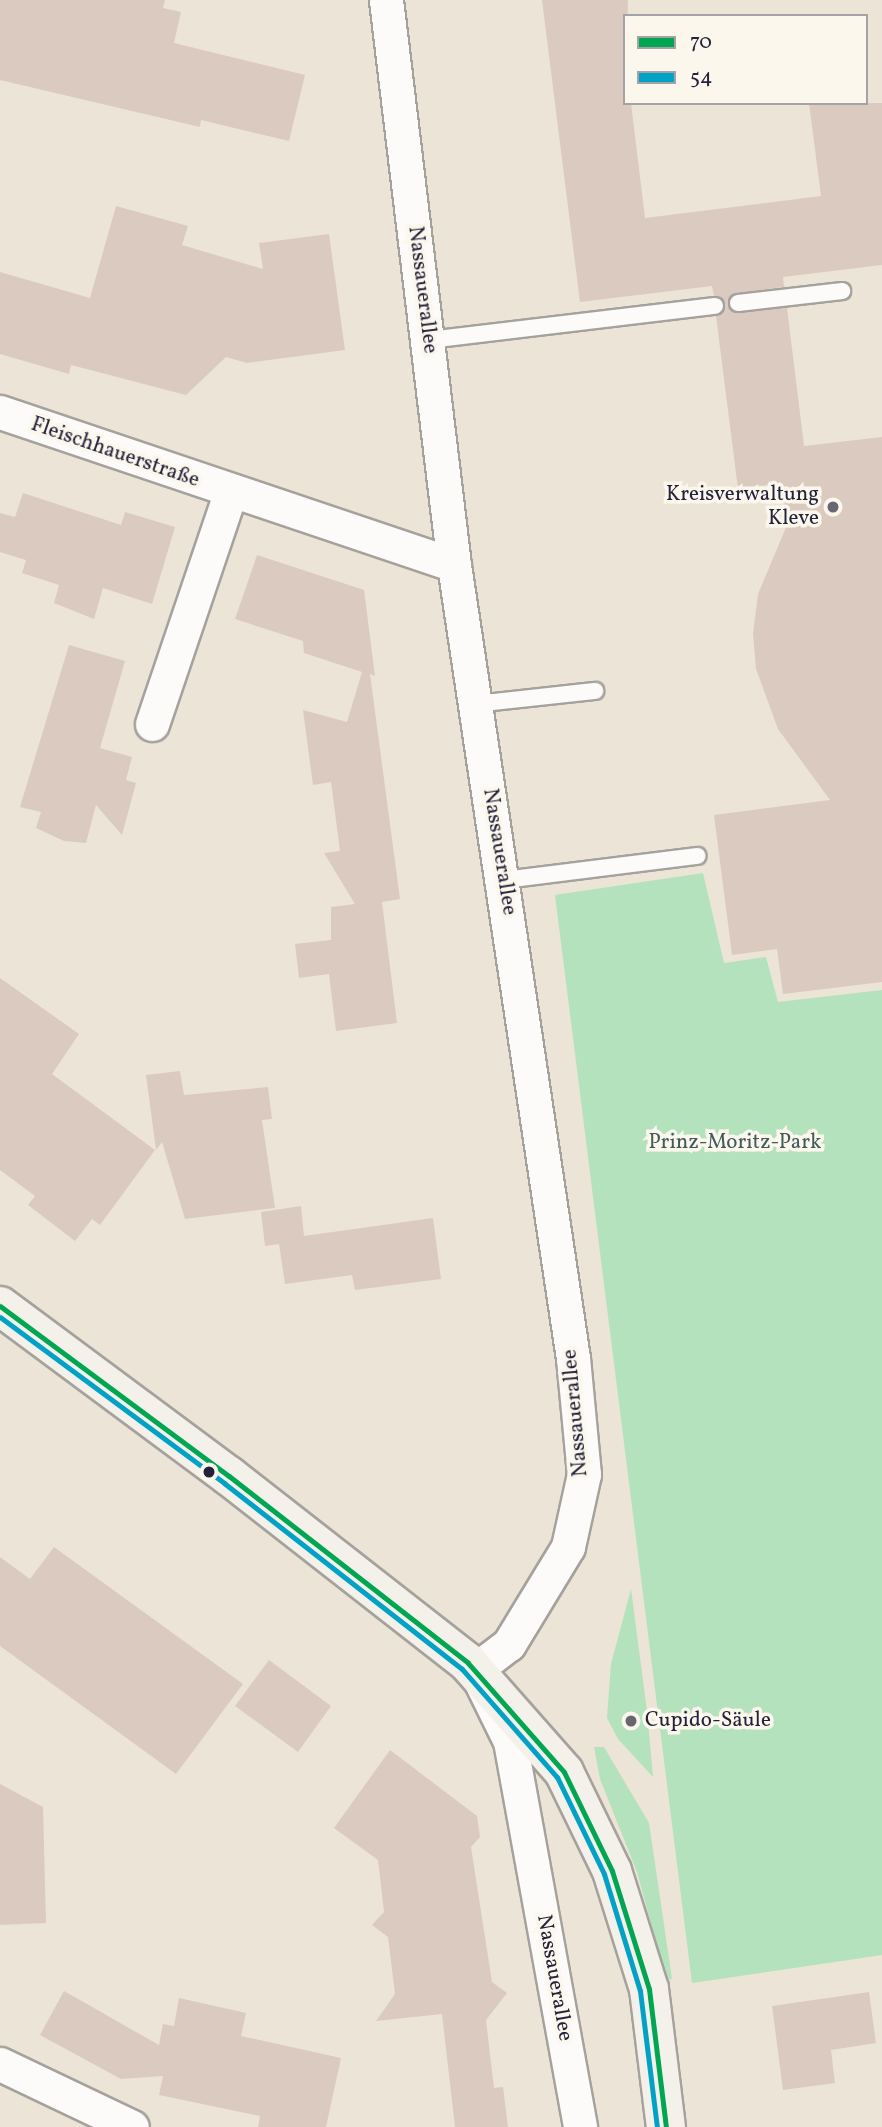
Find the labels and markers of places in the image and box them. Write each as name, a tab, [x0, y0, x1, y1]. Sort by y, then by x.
place label: Kreisverwaltung Kleve	[666, 482, 819, 532]
marker: Kreisverwaltung Kleve	[825, 499, 841, 515]
unlabelled marker	[202, 1465, 216, 1479]
place label: Cupido-Säule	[645, 1708, 771, 1734]
marker: Cupido-Säule	[623, 1713, 639, 1729]

